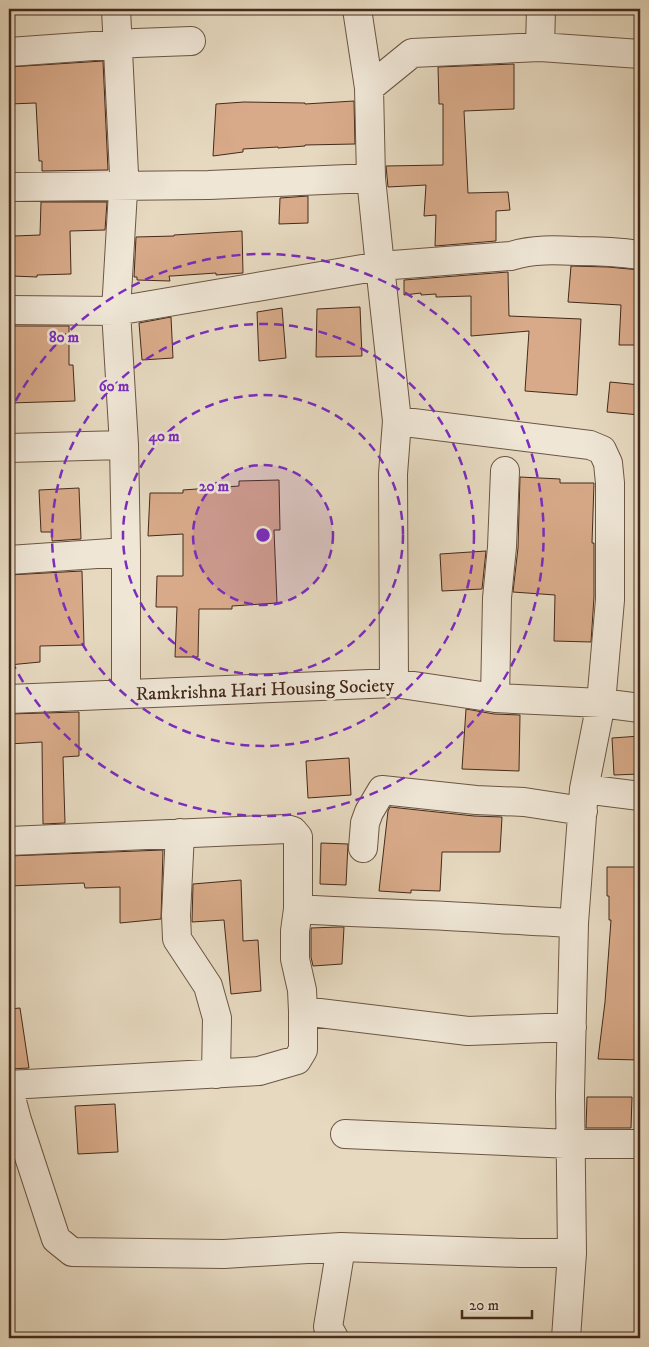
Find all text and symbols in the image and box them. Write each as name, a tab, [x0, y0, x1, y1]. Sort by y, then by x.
text: 80 m	[49, 328, 80, 347]
text: 60 m	[99, 377, 130, 396]
text: 40 m	[147, 427, 180, 446]
text: 20 m	[199, 477, 230, 496]
centre of rings	[254, 526, 272, 544]
street label: Ramkrishna Hari Housing Society	[135, 674, 396, 706]
scale bar	[462, 1287, 532, 1319]
text: 20 m	[469, 1296, 499, 1315]

